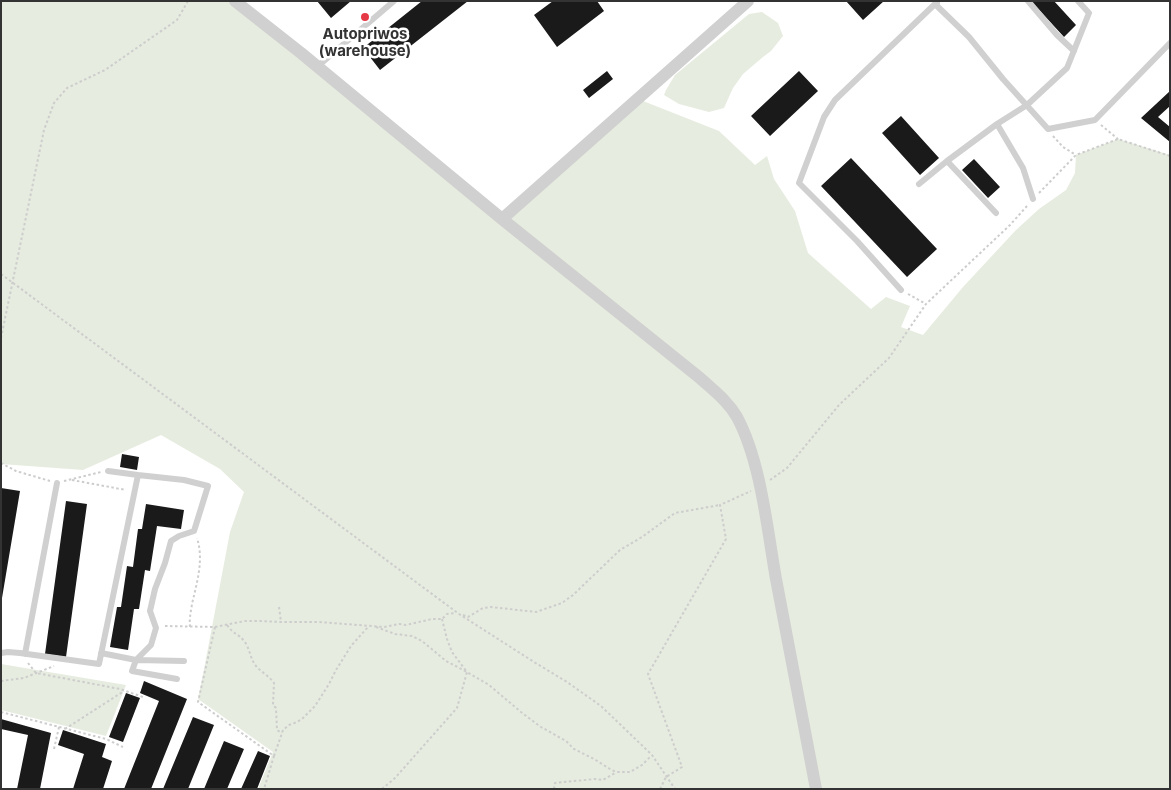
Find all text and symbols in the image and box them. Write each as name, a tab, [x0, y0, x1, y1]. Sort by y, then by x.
marker: Autopriwos (warehouse)	[359, 11, 371, 23]
place label: Autopriwos (warehouse)	[319, 25, 411, 60]

